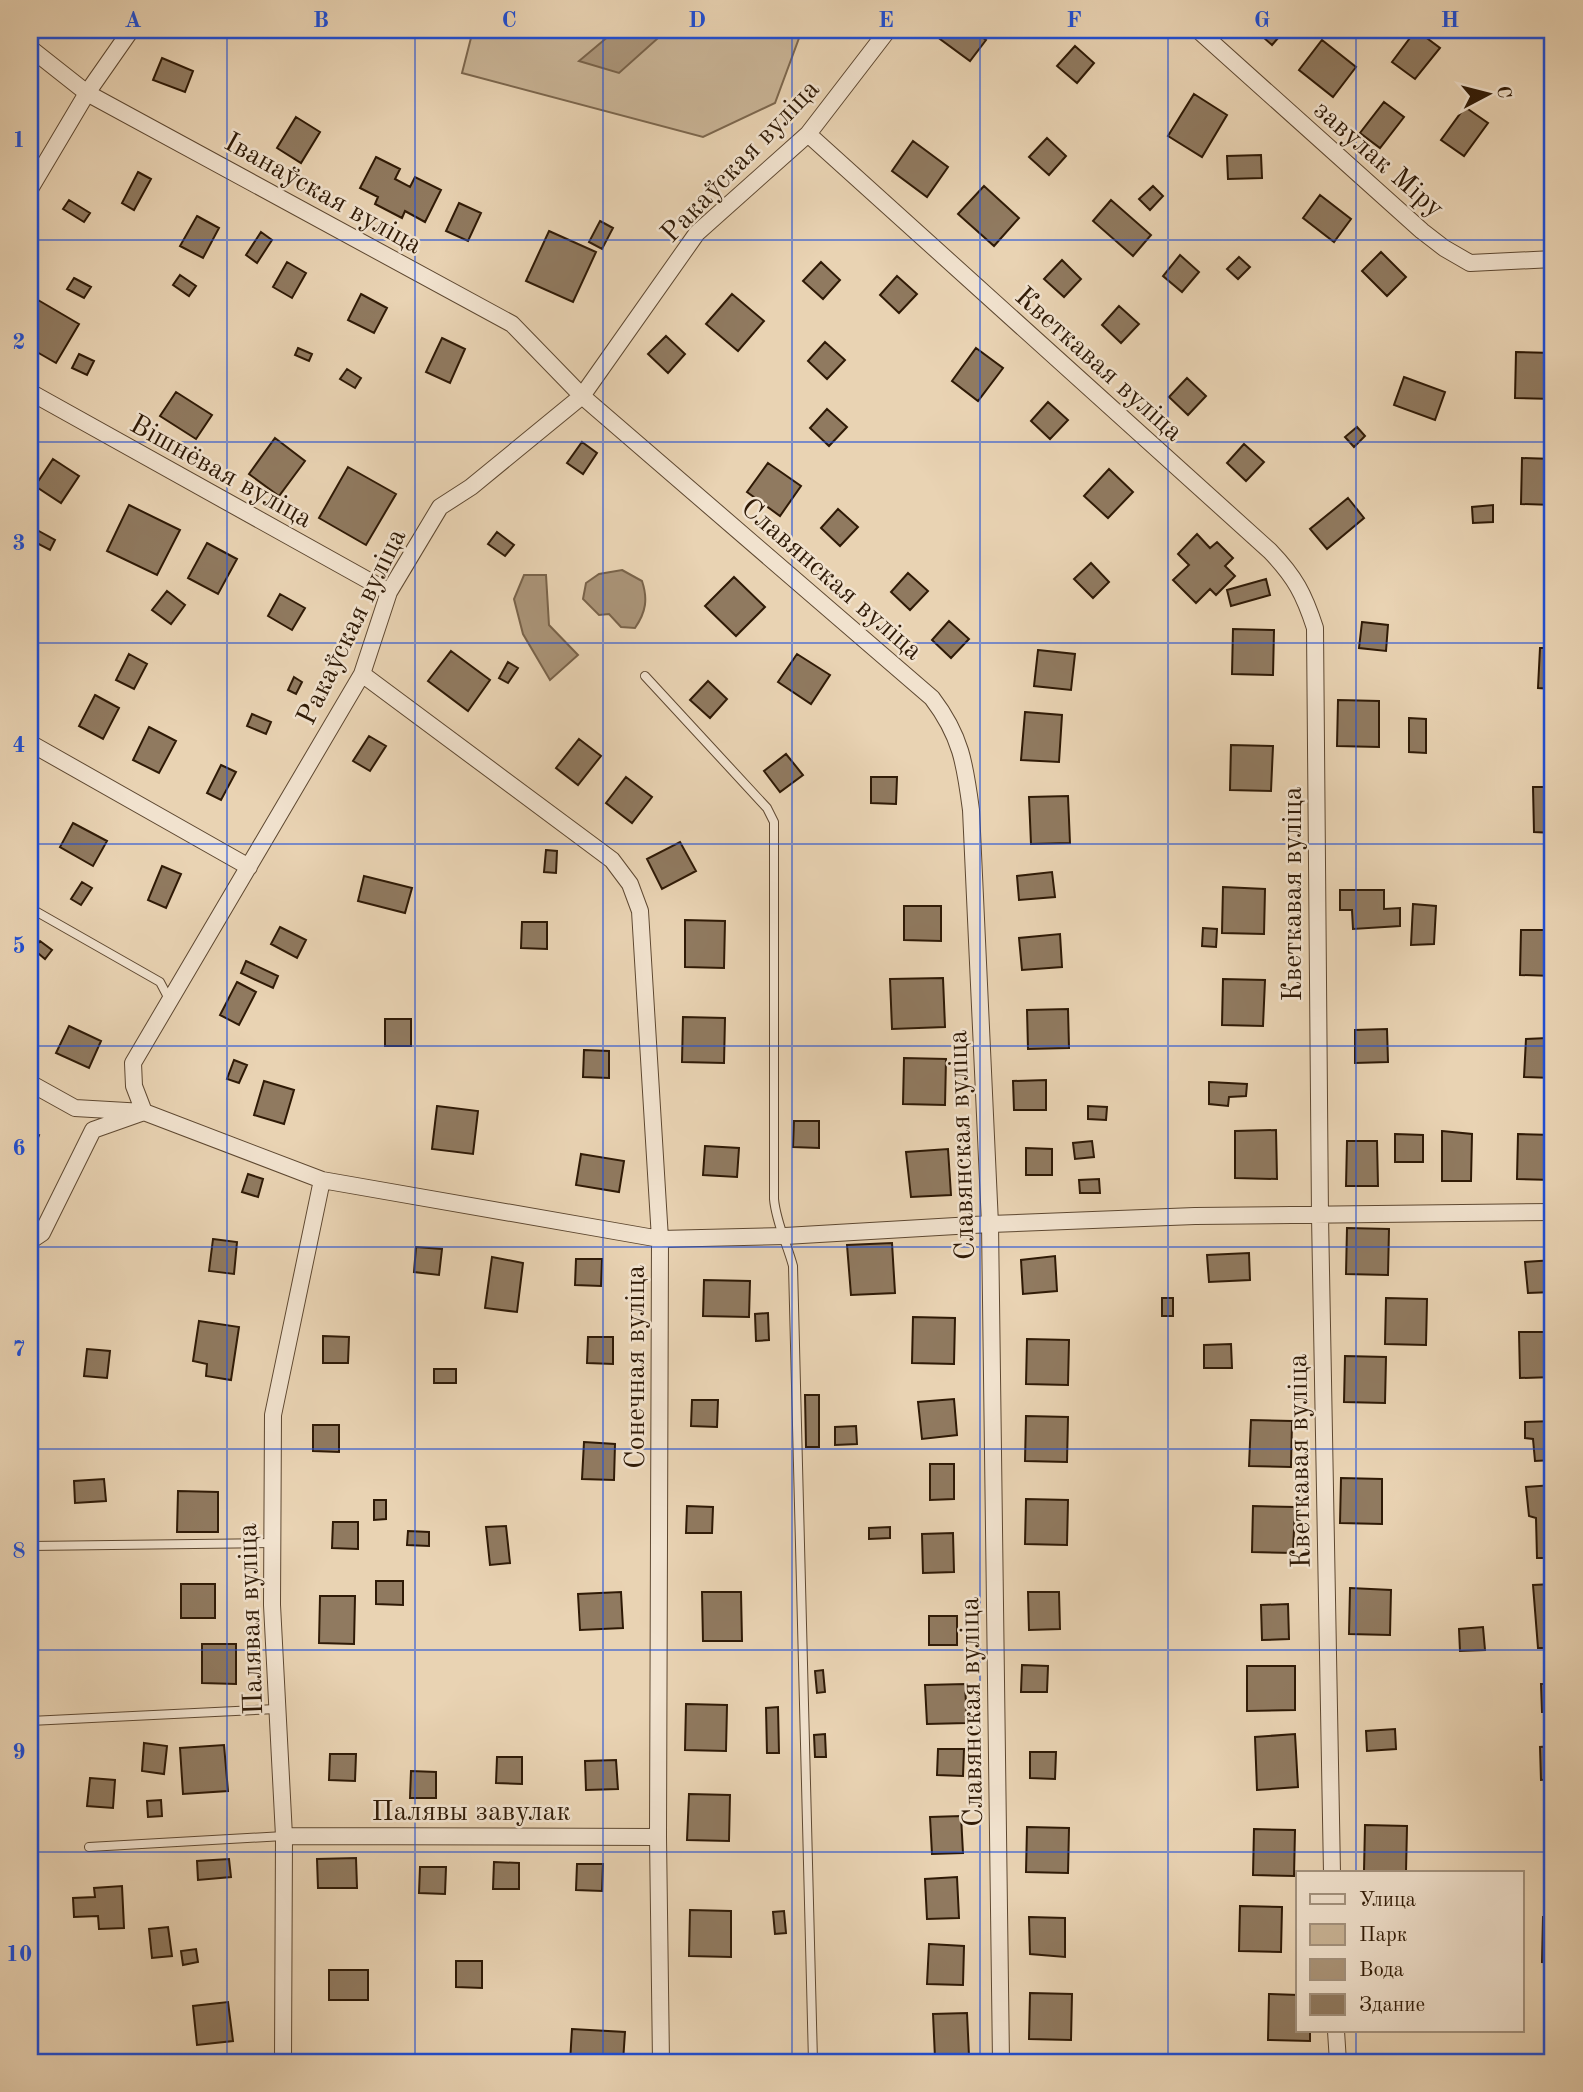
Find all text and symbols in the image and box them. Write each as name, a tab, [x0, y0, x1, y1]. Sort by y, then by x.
text: A	[124, 9, 142, 32]
text: B	[313, 9, 329, 32]
text: C	[501, 9, 517, 32]
text: D	[688, 9, 706, 32]
text: E	[878, 9, 894, 32]
text: F	[1066, 9, 1082, 32]
text: G	[1254, 9, 1270, 32]
text: H	[1441, 9, 1459, 32]
north arrow	[1454, 60, 1524, 130]
street label: Ракаўская вуліца	[657, 75, 826, 249]
text: С	[1492, 85, 1513, 100]
street label: завулак Міру	[1308, 96, 1449, 224]
text: 1	[12, 129, 26, 152]
street label: Іванаўская вуліца	[219, 129, 426, 261]
street label: Кветкавая вуліца	[1009, 283, 1187, 448]
text: 2	[12, 331, 26, 354]
street label: Вішнёвая вуліца	[125, 411, 317, 534]
street label: Славянская вуліца	[735, 494, 927, 666]
street label: Ракаўская вуліца	[293, 525, 412, 730]
text: 3	[12, 532, 26, 555]
text: 4	[12, 734, 26, 757]
street label: Кветкавая вуліца	[1280, 786, 1308, 1002]
text: 5	[12, 935, 26, 958]
street label: Славянская вуліца	[945, 1029, 981, 1260]
text: 6	[12, 1137, 26, 1160]
street label: Сонечная вуліца	[623, 1265, 651, 1469]
text: 7	[12, 1338, 26, 1361]
street label: Кветкавая вуліца	[1285, 1353, 1317, 1569]
street label: Палявая вуліца	[235, 1522, 269, 1715]
text: 8	[12, 1540, 26, 1563]
street label: Славянская вуліца	[957, 1597, 989, 1827]
text: 9	[12, 1741, 26, 1764]
street label: Палявы завулак	[371, 1799, 571, 1827]
legend	[1296, 1871, 1524, 2032]
text: Улица	[1359, 1890, 1416, 1911]
text: Парк	[1359, 1925, 1408, 1946]
text: 10	[6, 1943, 32, 1966]
text: Вода	[1359, 1960, 1404, 1981]
text: Здание	[1359, 1995, 1425, 2016]

